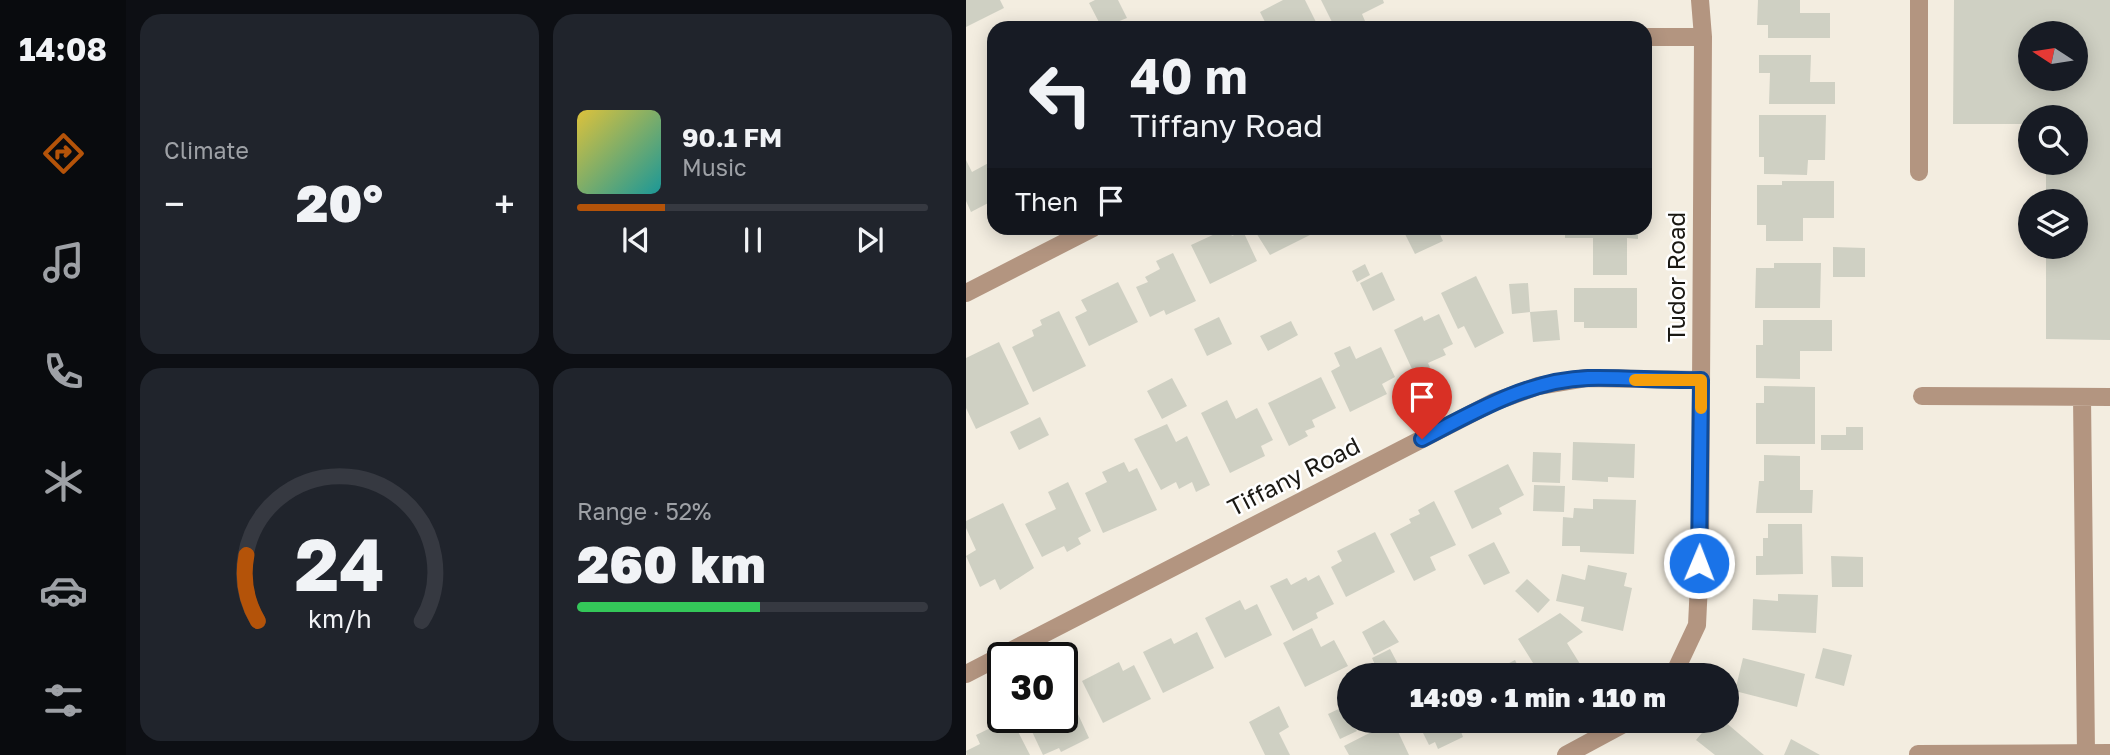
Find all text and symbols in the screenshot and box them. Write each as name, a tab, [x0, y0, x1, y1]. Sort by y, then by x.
north arrow	[2018, 21, 2088, 91]
map controls	[2018, 21, 2088, 259]
text: 14:08	[19, 30, 107, 68]
text: 40 m	[1130, 46, 1248, 105]
icon: left	[1015, 49, 1106, 140]
button: search	[2018, 105, 2088, 175]
text: Tiffany Road	[1130, 106, 1323, 144]
text: 90.1 FM	[682, 122, 782, 153]
icon: directions	[39, 129, 88, 178]
text: Climate	[164, 136, 249, 164]
text: Music	[682, 153, 747, 181]
text: 20°	[296, 171, 383, 233]
text: −	[164, 181, 185, 226]
text: +	[494, 181, 515, 226]
icon: arrive	[1092, 182, 1130, 220]
text: Then	[1015, 186, 1078, 217]
button: layers	[2018, 189, 2088, 259]
street label: Tudor Road	[1661, 212, 1690, 342]
icon: previous	[617, 221, 655, 259]
icon: pause	[734, 221, 772, 259]
icon: next	[851, 221, 889, 259]
icon: music	[39, 238, 88, 287]
icon: phone	[39, 347, 88, 396]
pin	[1392, 367, 1452, 439]
icon: arrive	[1403, 378, 1441, 416]
street label: Tiffany Road	[1222, 430, 1364, 521]
icon: climate	[39, 457, 88, 506]
text: Range · 52%	[577, 497, 711, 525]
text: 24	[295, 520, 384, 607]
position arrow	[1662, 526, 1736, 600]
text: 260 km	[577, 532, 766, 594]
icon: car	[39, 566, 88, 615]
text: km/h	[308, 602, 371, 633]
speed limit sign: 30	[987, 642, 1078, 733]
icon: filters	[39, 676, 88, 725]
text: 14:09 · 1 min · 110 m	[1410, 682, 1666, 713]

